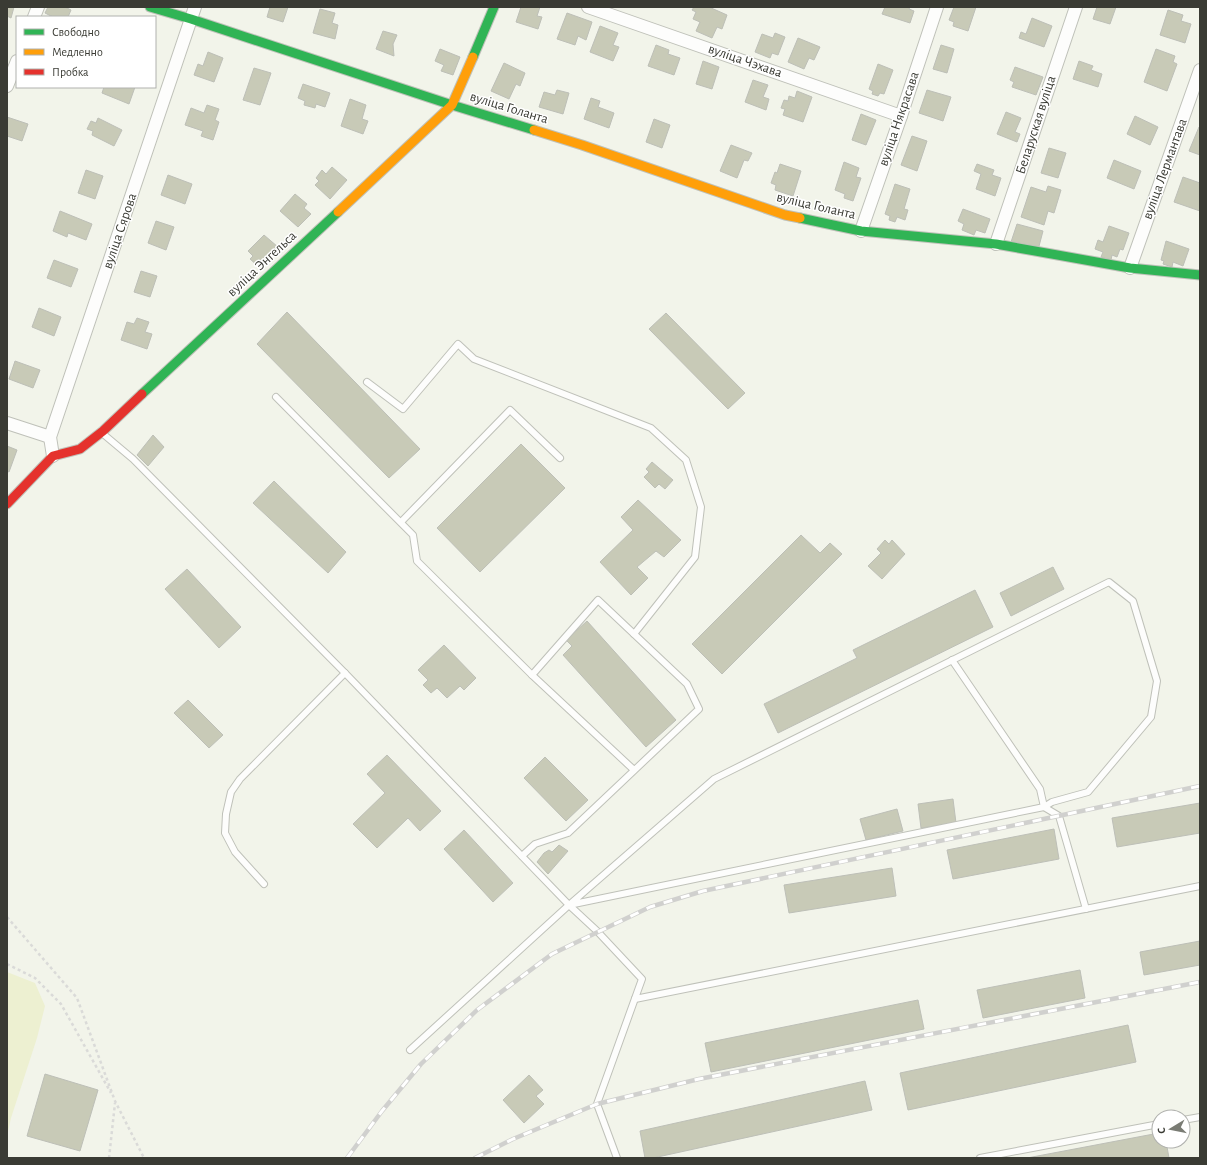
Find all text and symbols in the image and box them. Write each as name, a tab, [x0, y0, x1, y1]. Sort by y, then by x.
legend	[16, 16, 156, 88]
text: Свободно	[52, 26, 100, 38]
street label: вуліца Чэхава	[706, 42, 784, 80]
text: Медленно	[52, 46, 103, 58]
text: Пробка	[52, 66, 89, 78]
street label: вуліца Някрасава	[876, 69, 922, 168]
street label: Беларуская вуліца	[1013, 73, 1059, 176]
street label: вуліца Голанта	[468, 89, 550, 127]
street label: вуліца Лермантава	[1140, 116, 1190, 221]
street label: вуліца Голанта	[775, 190, 858, 222]
street label: вуліца Сярова	[101, 191, 140, 271]
street label: вуліца Энгельса	[225, 228, 300, 299]
north arrow	[1151, 1109, 1191, 1149]
text: С	[1156, 1127, 1168, 1135]

